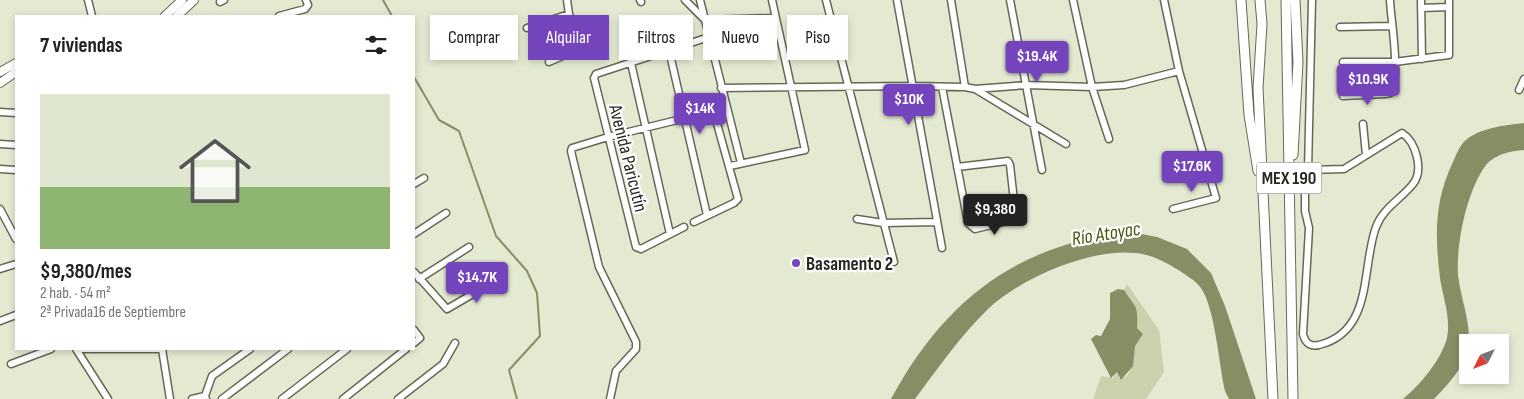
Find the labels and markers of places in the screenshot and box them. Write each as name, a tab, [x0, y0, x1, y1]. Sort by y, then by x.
pin: $19.4K	[996, 41, 1078, 83]
pin: $10.9K	[1327, 64, 1409, 106]
pin: $10K	[879, 84, 939, 126]
pin: $14K	[670, 92, 730, 135]
pin: $17.6K	[1151, 150, 1233, 193]
pin: $9,380	[954, 194, 1036, 236]
place label: Basamento 2	[806, 253, 893, 276]
marker: Basamento 2	[790, 257, 802, 269]
pin: $14.7K	[436, 262, 518, 304]

